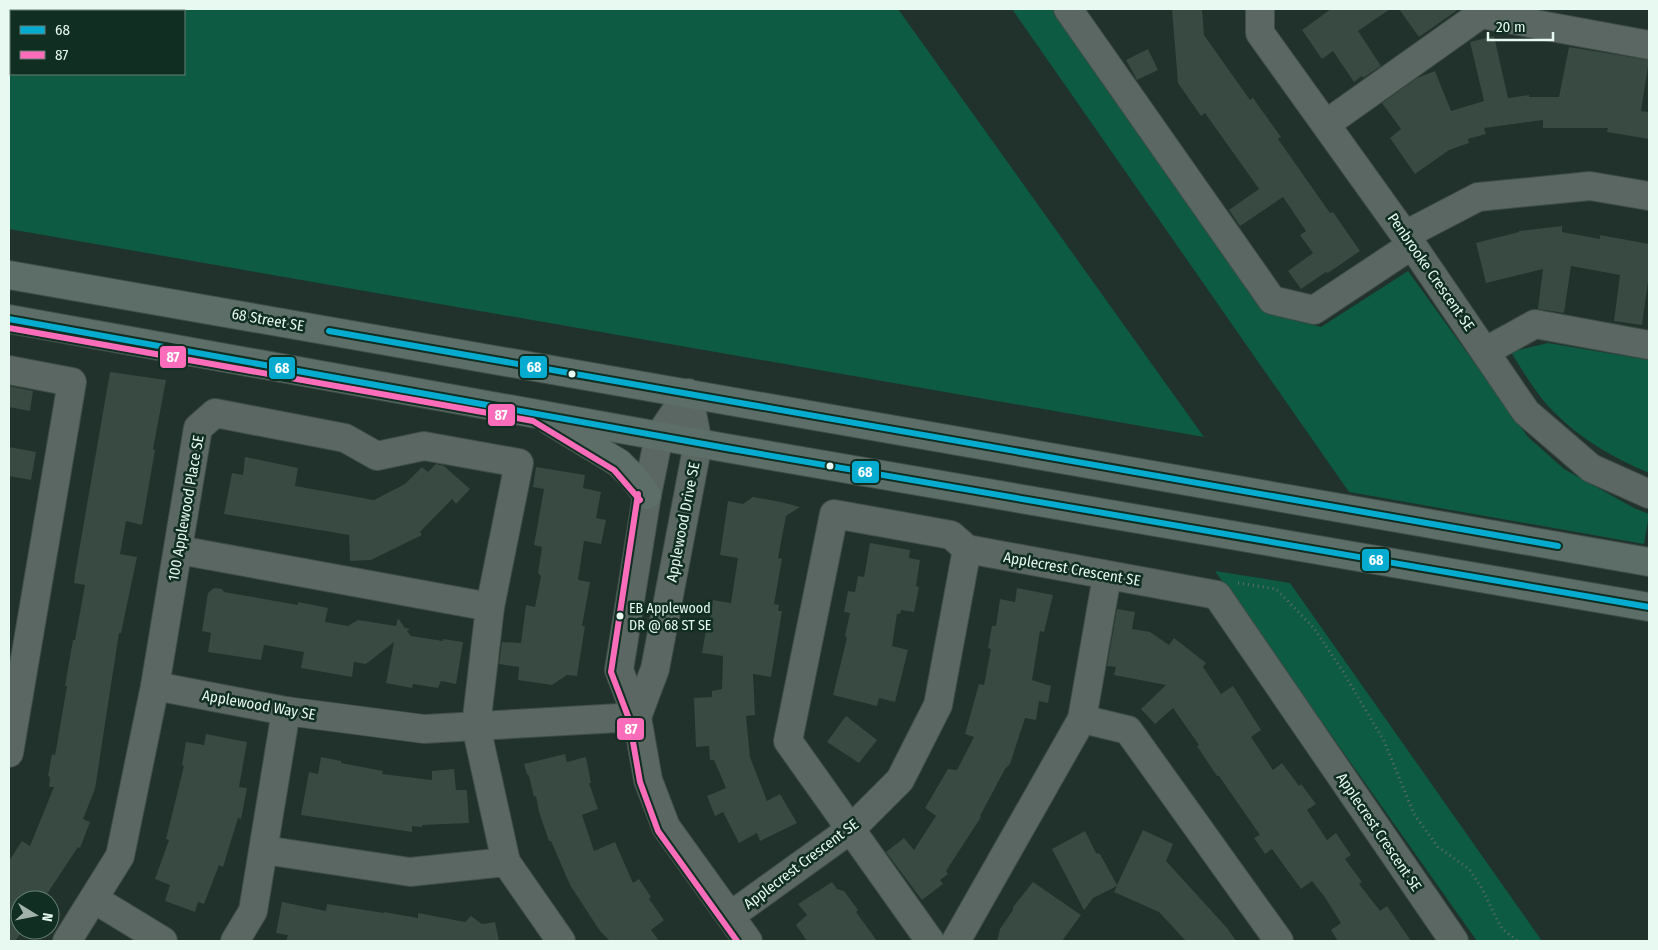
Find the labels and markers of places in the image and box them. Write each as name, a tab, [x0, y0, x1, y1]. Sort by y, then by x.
unlabelled marker	[567, 369, 577, 379]
unlabelled marker	[825, 461, 835, 471]
place label: EB Applewood DR @ 68 ST SE	[629, 600, 712, 634]
marker: EB Applewood DR @ 68 ST SE	[615, 611, 625, 621]

